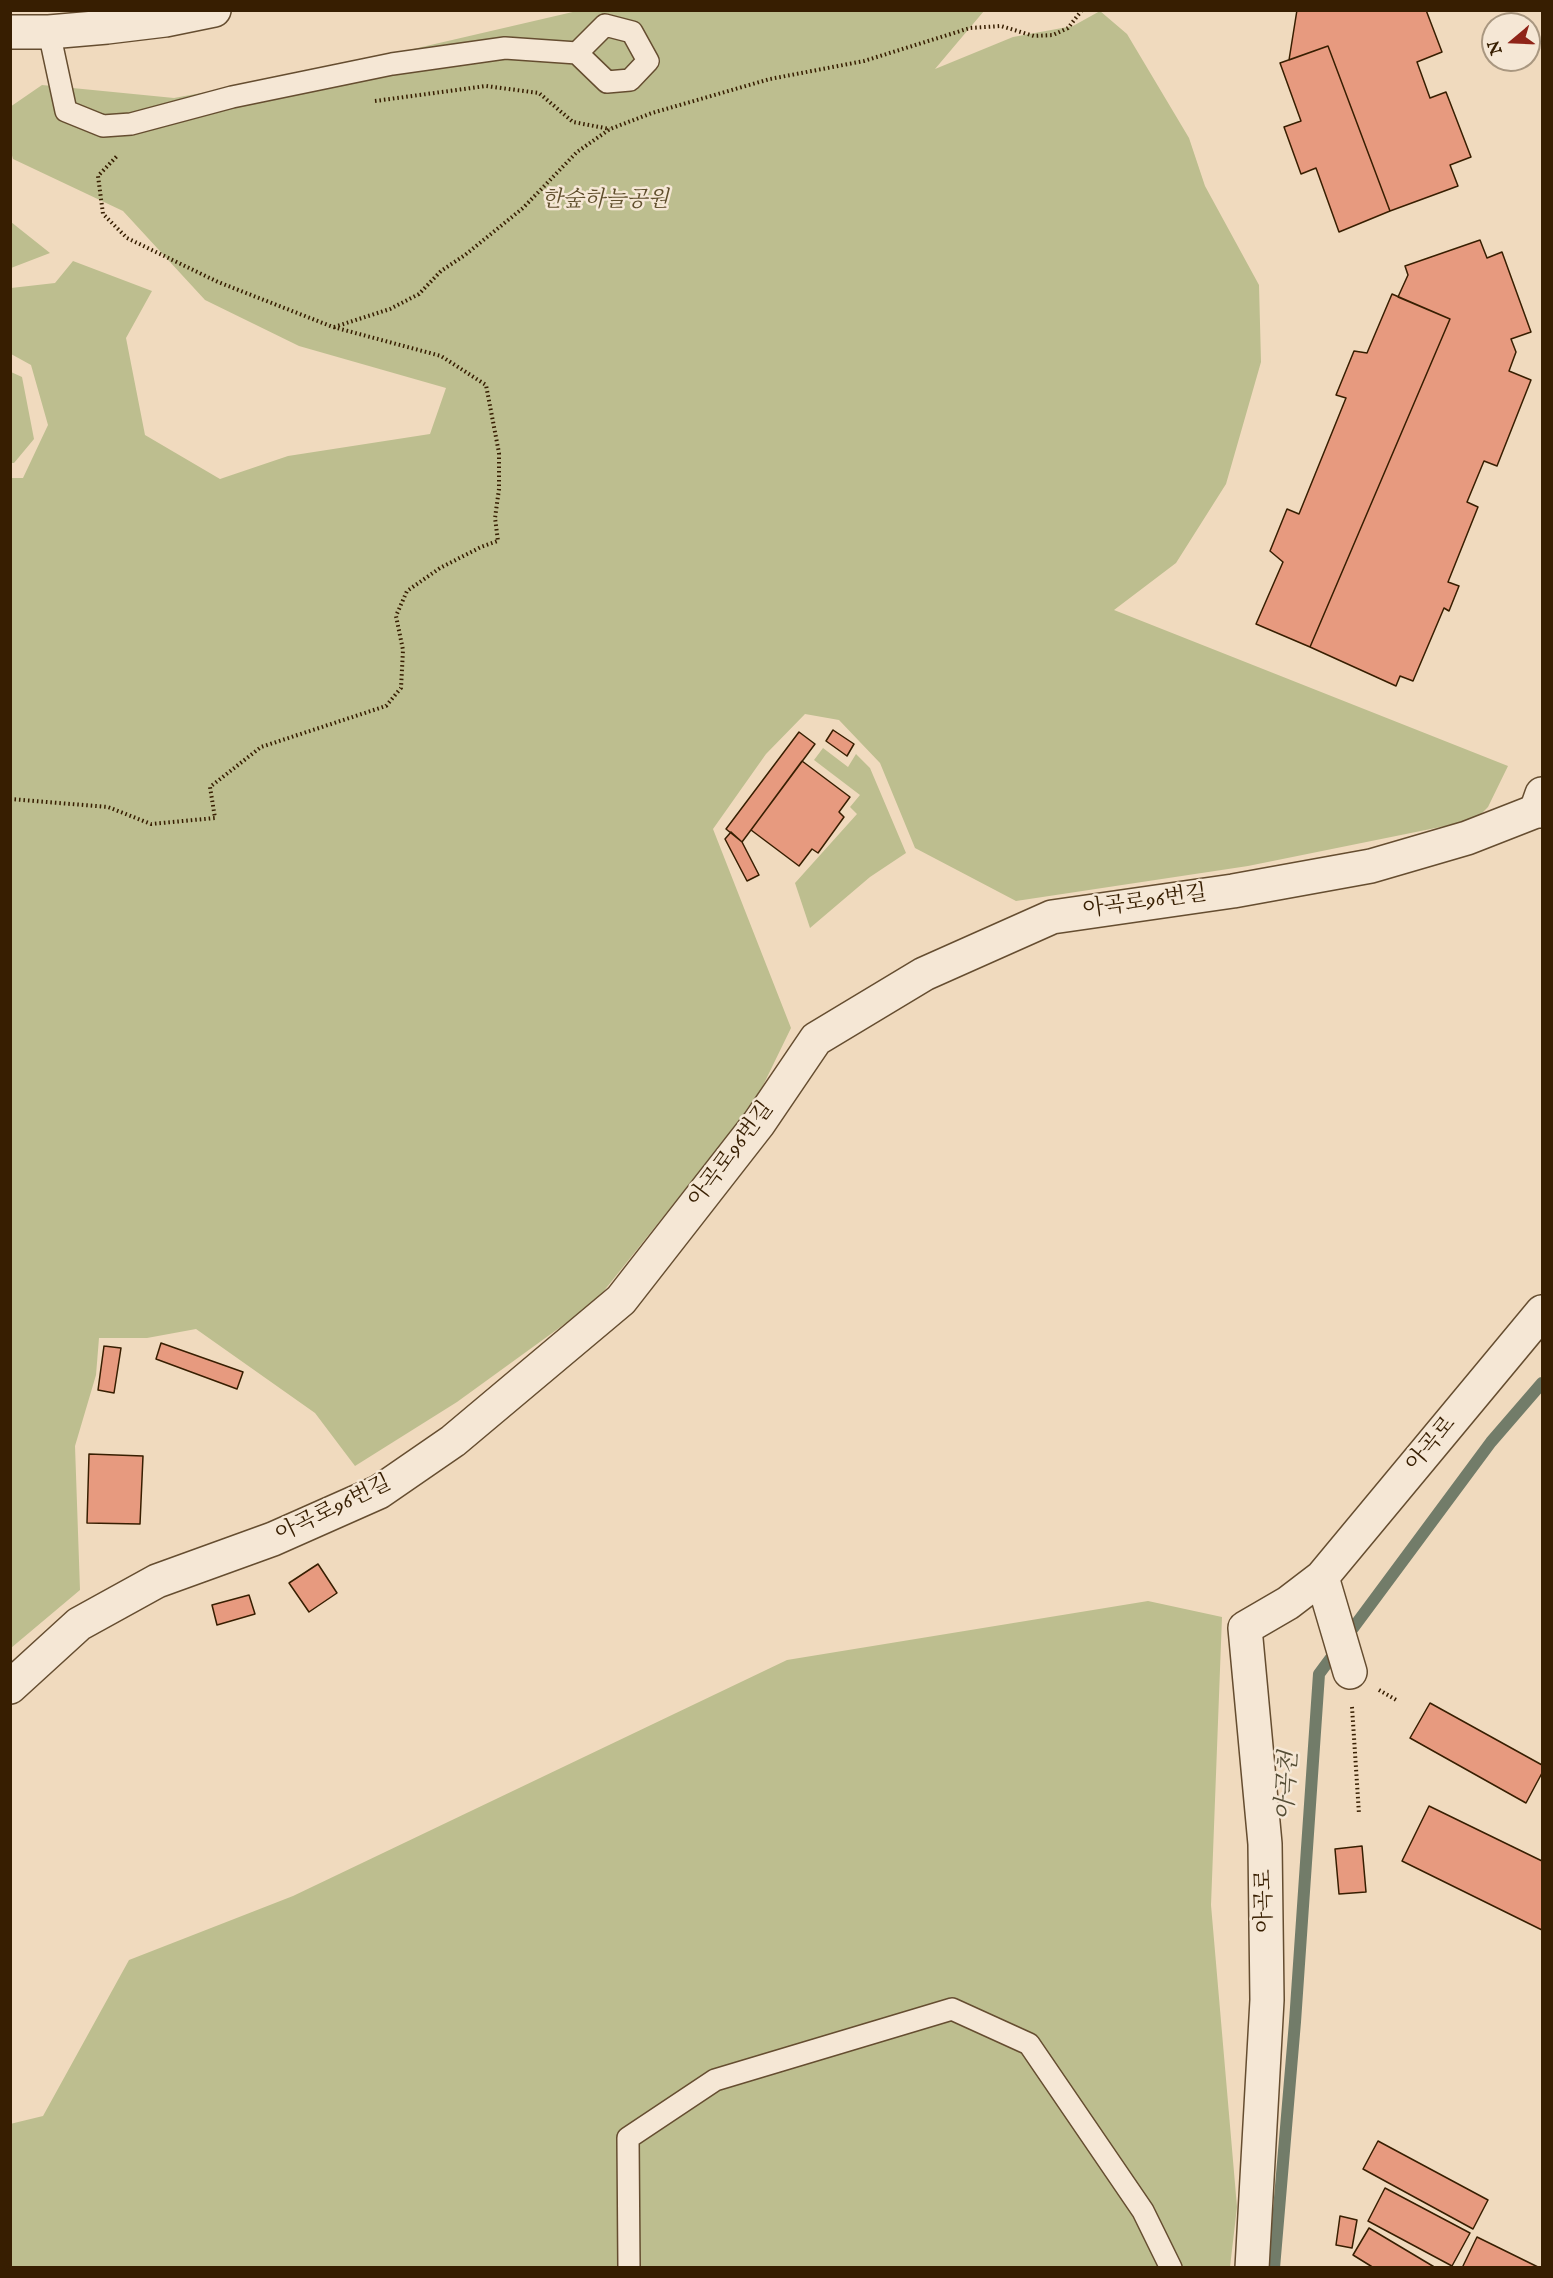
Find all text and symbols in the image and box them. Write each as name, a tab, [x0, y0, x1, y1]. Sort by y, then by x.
north arrow	[1481, 12, 1541, 72]
text: N	[1484, 37, 1508, 57]
park label: 한숲하늘공원	[541, 188, 669, 214]
street label: 아곡로96번길	[1081, 881, 1209, 925]
street label: 아곡로96번길	[684, 1097, 780, 1213]
street label: 아곡로	[1401, 1412, 1463, 1478]
street label: 아곡로96번길	[272, 1471, 396, 1549]
water label: 아곡천	[1272, 1750, 1306, 1822]
street label: 아곡로	[1252, 1869, 1280, 1933]

